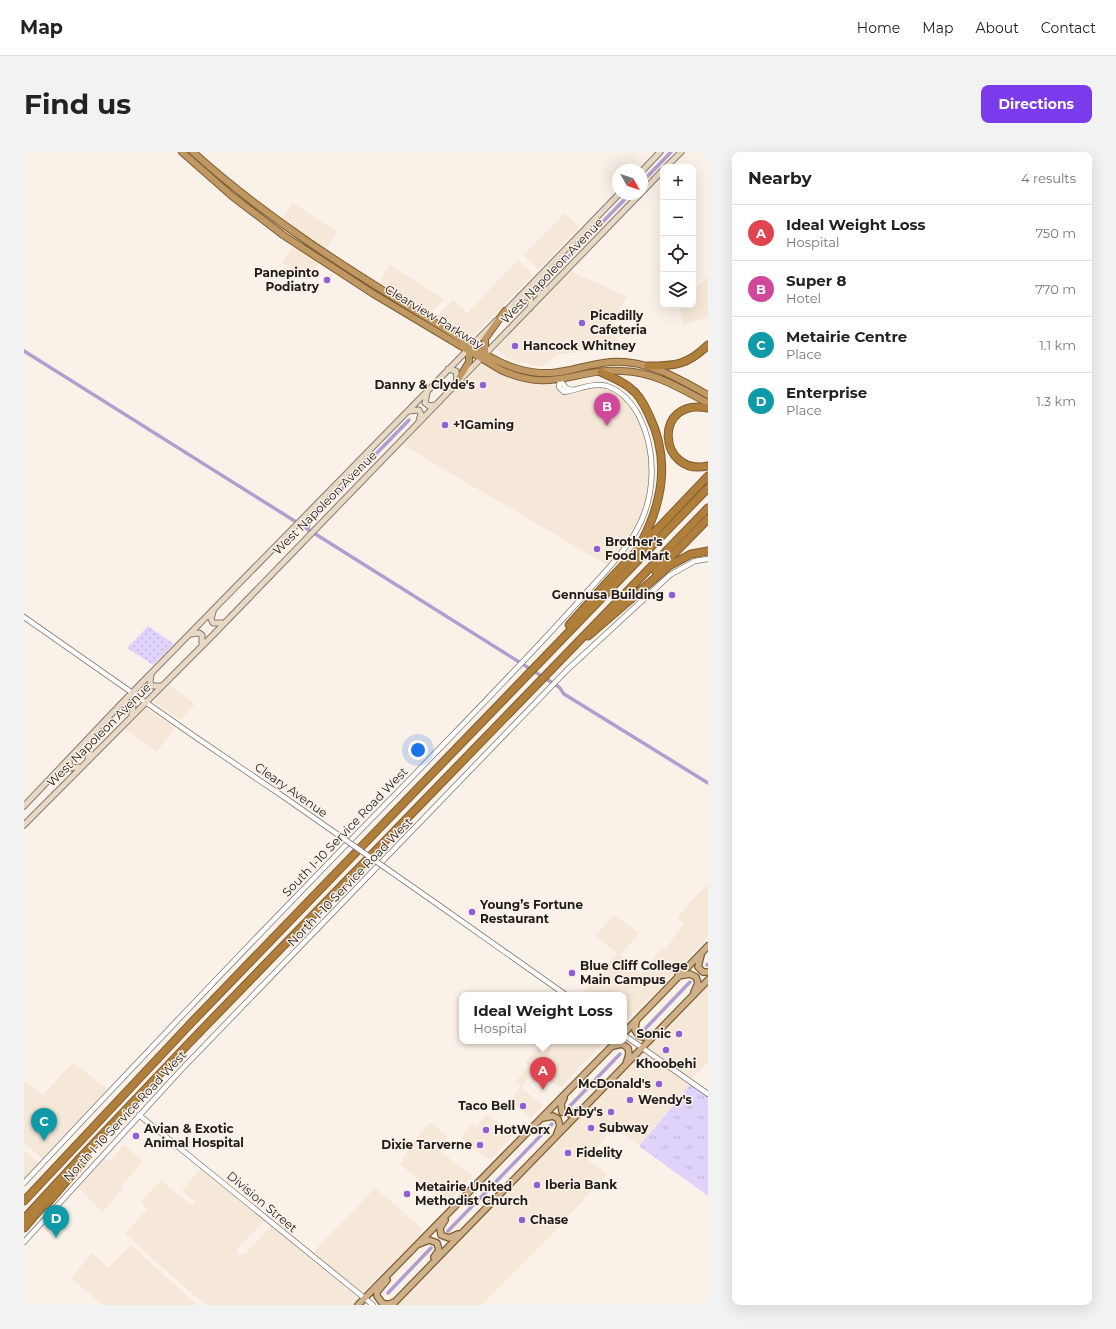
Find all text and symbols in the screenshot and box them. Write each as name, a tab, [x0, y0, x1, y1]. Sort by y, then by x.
text: Map	[20, 16, 63, 39]
text: Home	[857, 19, 900, 37]
text: Map	[922, 19, 953, 37]
text: About	[975, 19, 1019, 37]
text: Contact	[1041, 19, 1096, 37]
button: Directions	[981, 85, 1092, 123]
text: Find us	[24, 87, 131, 121]
north arrow	[612, 164, 648, 200]
map controls	[660, 164, 696, 308]
button: +	[660, 164, 696, 200]
text: Nearby	[748, 168, 812, 188]
text: 4 results	[1021, 170, 1076, 186]
button: −	[660, 200, 696, 236]
street label: West Napoleon Avenue	[497, 215, 606, 327]
text: Ideal Weight Loss	[786, 215, 926, 234]
text: A	[756, 225, 766, 241]
text: 750 m	[1035, 225, 1076, 241]
text: Hospital	[786, 234, 839, 250]
button: locate	[660, 236, 696, 272]
place label: Panepinto Podiatry	[254, 265, 320, 294]
text: Super 8	[786, 271, 846, 290]
button: layers	[660, 272, 696, 308]
marker: Panepinto Podiatry	[322, 275, 332, 285]
street label: Clearview Parkway	[382, 281, 487, 352]
text: B	[756, 281, 766, 297]
text: 770 m	[1035, 281, 1076, 297]
text: Hotel	[786, 290, 821, 306]
place label: Picadilly Cafeteria	[590, 308, 647, 337]
marker: Picadilly Cafeteria	[577, 318, 587, 328]
text: Metairie Centre	[786, 327, 907, 346]
text: C	[756, 337, 766, 353]
text: 1.1 km	[1039, 337, 1076, 353]
place label: Hancock Whitney	[523, 338, 637, 353]
marker: Hancock Whitney	[510, 341, 520, 351]
text: Place	[786, 346, 822, 362]
place label: Danny & Clyde's	[374, 377, 476, 392]
marker: Danny & Clyde's	[478, 380, 488, 390]
text: Enterprise	[786, 383, 867, 402]
pin: B	[594, 393, 620, 426]
text: D	[756, 393, 766, 409]
text: 1.3 km	[1036, 393, 1076, 409]
text: Place	[786, 402, 822, 418]
place label: +1Gaming	[453, 417, 514, 432]
marker: +1Gaming	[440, 420, 450, 430]
street label: West Napoleon Avenue	[270, 448, 380, 558]
place label: Brother's Food Mart	[605, 534, 670, 563]
marker: Brother's Food Mart	[592, 544, 602, 554]
place label: Gennusa Building	[552, 587, 664, 602]
marker: Gennusa Building	[667, 590, 677, 600]
street label: West Napoleon Avenue	[44, 680, 154, 790]
your location	[408, 740, 428, 760]
street label: Cleary Avenue	[252, 759, 331, 820]
street label: South I-10 Service Road West	[279, 764, 411, 899]
street label: North I-10 Service Road West	[284, 814, 415, 949]
place label: Young’s Fortune Restaurant	[479, 897, 583, 926]
marker: Young’s Fortune Restaurant	[467, 907, 477, 917]
place label: Blue Cliff College Main Campus	[580, 958, 688, 987]
marker: Blue Cliff College Main Campus	[567, 968, 577, 978]
popup	[459, 992, 627, 1044]
text: Ideal Weight Loss	[473, 1001, 613, 1020]
text: Hospital	[473, 1020, 527, 1036]
place label: Sonic	[636, 1026, 671, 1041]
marker: Sonic	[674, 1029, 684, 1039]
marker: Khoobehi	[661, 1045, 671, 1055]
street label: North I-10 Service Road West	[60, 1047, 189, 1184]
place label: Khoobehi	[636, 1056, 696, 1071]
pin: A	[530, 1057, 556, 1090]
place label: McDonald's	[578, 1076, 652, 1091]
marker: McDonald's	[654, 1079, 664, 1089]
place label: Wendy's	[638, 1092, 692, 1107]
marker: Wendy's	[625, 1095, 635, 1105]
place label: Taco Bell	[458, 1098, 515, 1113]
marker: Taco Bell	[518, 1101, 528, 1111]
place label: Arby's	[563, 1104, 604, 1119]
marker: Arby's	[606, 1107, 616, 1117]
pin: C	[31, 1108, 57, 1141]
place label: Subway	[599, 1120, 649, 1135]
place label: Avian & Exotic Animal Hospital	[143, 1121, 244, 1150]
place label: HotWorx	[494, 1122, 551, 1137]
marker: Subway	[586, 1123, 596, 1133]
marker: HotWorx	[481, 1125, 491, 1135]
marker: Avian & Exotic Animal Hospital	[131, 1131, 141, 1141]
place label: Dixie Tarverne	[381, 1137, 472, 1152]
marker: Dixie Tarverne	[475, 1140, 485, 1150]
place label: Fidelity	[576, 1145, 623, 1160]
marker: Fidelity	[563, 1148, 573, 1158]
street label: Division Street	[224, 1168, 301, 1235]
place label: Iberia Bank	[545, 1177, 617, 1192]
place label: Metairie United Methodist Church	[415, 1179, 528, 1208]
marker: Iberia Bank	[532, 1180, 542, 1190]
marker: Metairie United Methodist Church	[402, 1189, 412, 1199]
pin: D	[43, 1205, 69, 1238]
place label: Chase	[530, 1212, 569, 1227]
marker: Chase	[517, 1215, 527, 1225]

